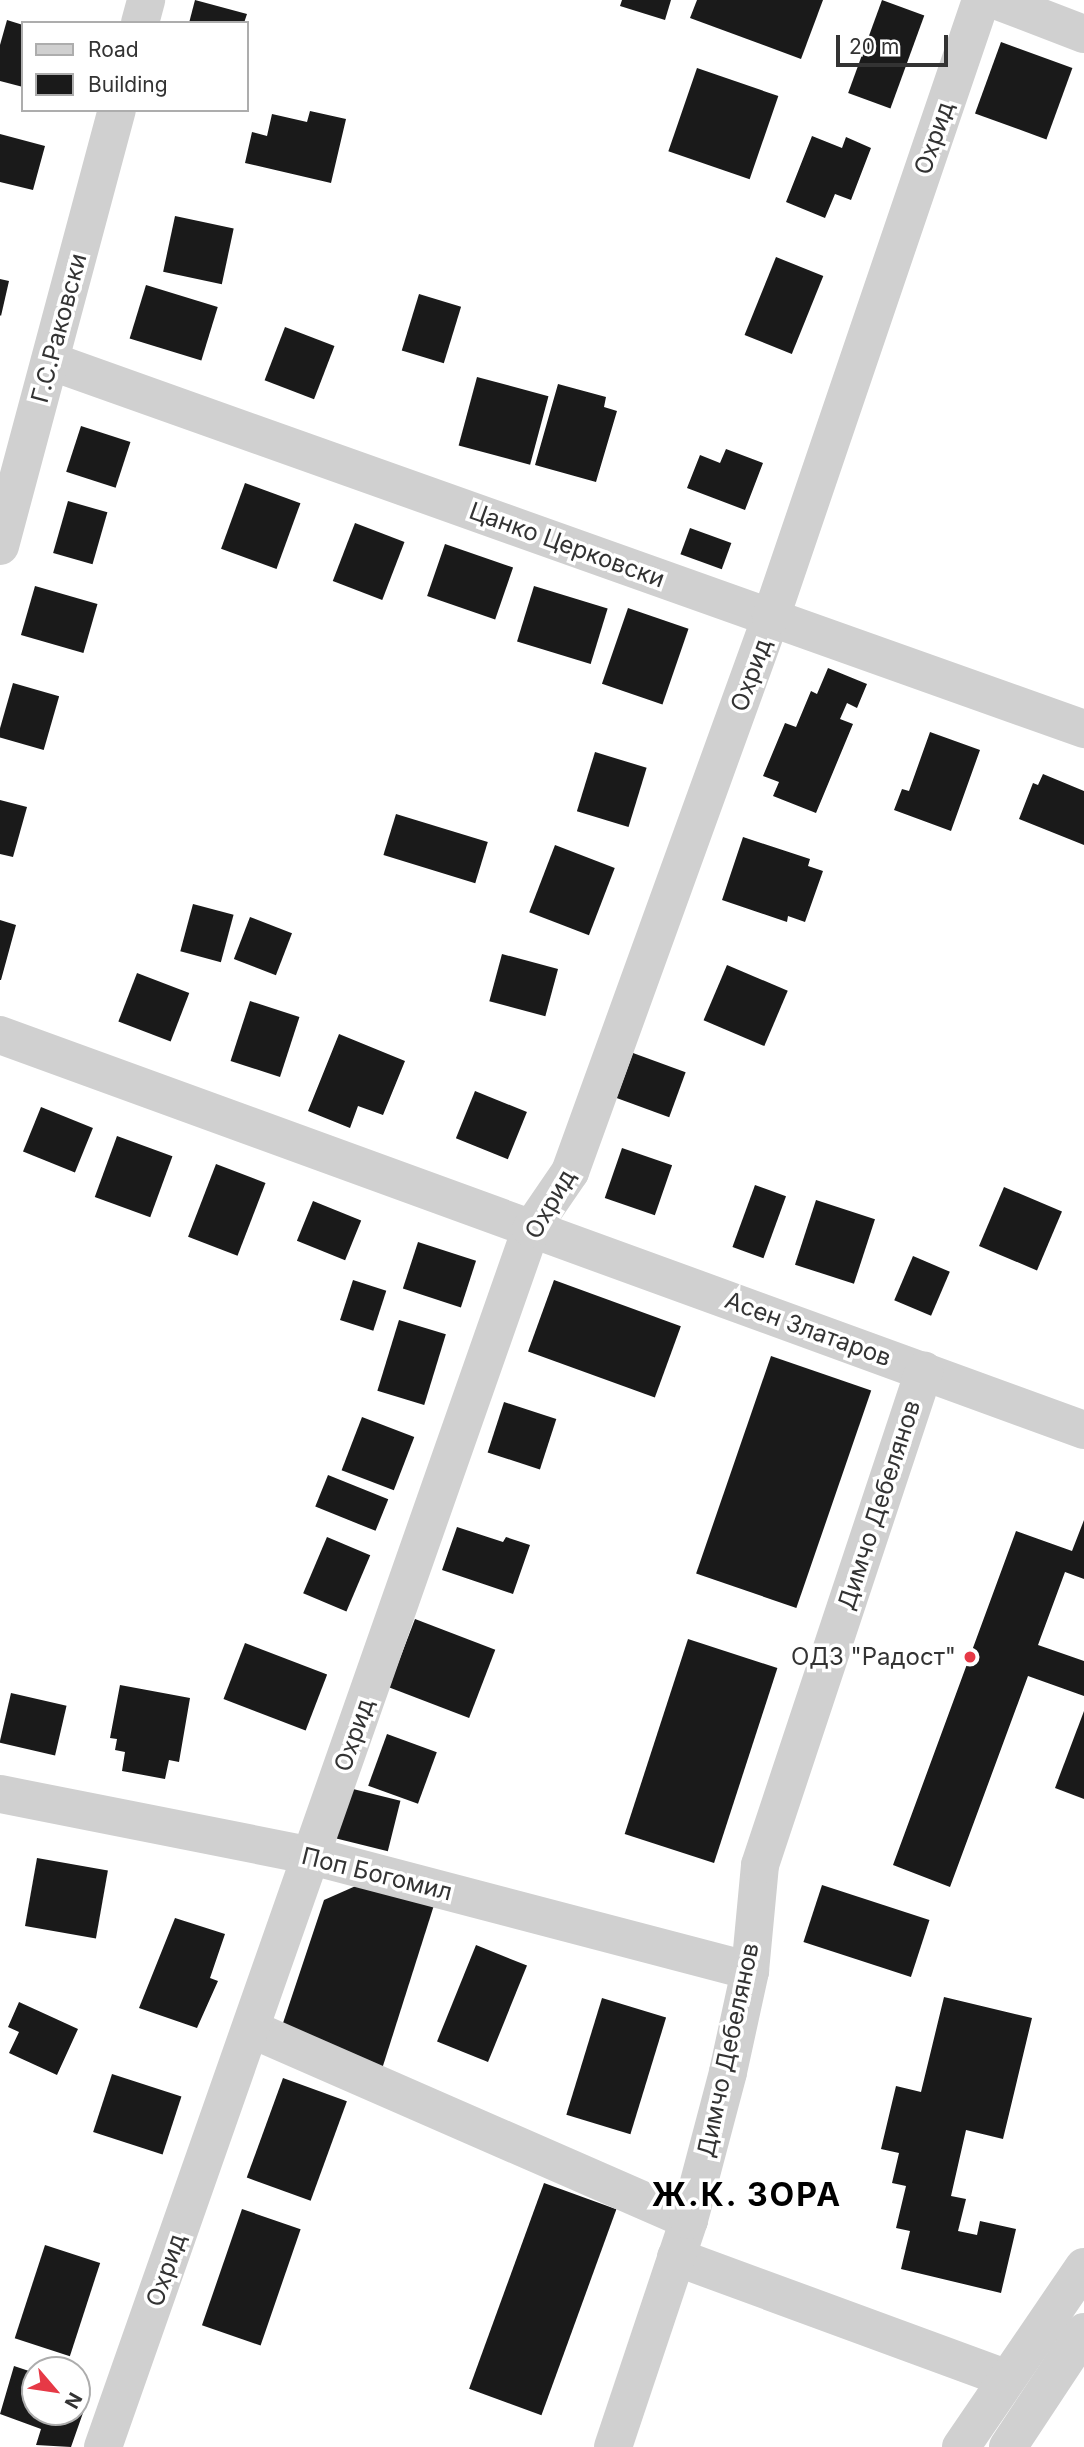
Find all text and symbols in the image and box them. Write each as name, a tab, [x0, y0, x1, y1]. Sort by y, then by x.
legend	[21, 21, 248, 112]
scale bar	[839, 21, 951, 65]
text: 20 m	[849, 34, 899, 59]
text: Road	[88, 37, 139, 62]
text: Building	[88, 72, 168, 97]
street label: Охрид	[908, 98, 960, 178]
street label: Г.С.Раковски	[25, 250, 93, 406]
street label: Цанко Церковски	[465, 496, 669, 594]
street label: Охрид	[725, 635, 777, 715]
street label: Охрид	[519, 1164, 581, 1244]
street label: Асен Златаров	[721, 1286, 895, 1372]
street label: Димчо Дебелянов	[832, 1397, 926, 1613]
place label: ОДЗ "Радост"	[791, 1643, 956, 1671]
marker: ОДЗ "Радост"	[962, 1649, 978, 1665]
street label: Охрид	[328, 1695, 380, 1775]
street label: Поп Богомил	[299, 1841, 455, 1907]
street label: Димчо Дебелянов	[691, 1940, 765, 2160]
district label: Ж.К. ЗОРА	[652, 2176, 842, 2214]
street label: Охрид	[140, 2230, 192, 2310]
north arrow	[21, 2356, 91, 2426]
text: N	[59, 2389, 87, 2412]

